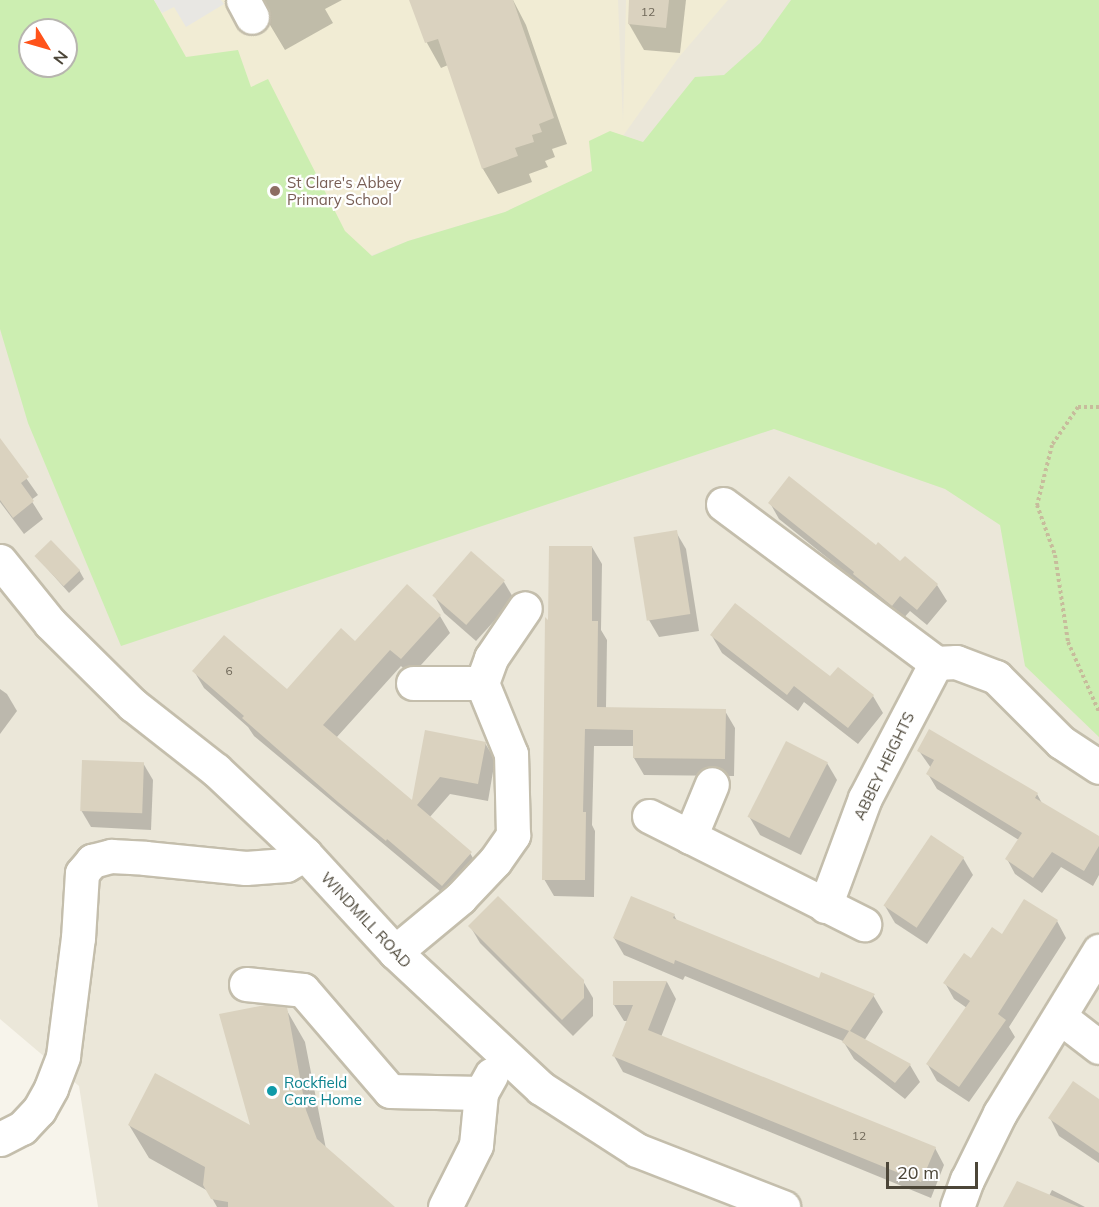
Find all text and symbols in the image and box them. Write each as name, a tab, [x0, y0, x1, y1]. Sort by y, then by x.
house number: 12	[641, 5, 655, 19]
north arrow	[18, 18, 78, 78]
text: N	[49, 47, 72, 68]
place label: St Clare's Abbey Primary School	[287, 173, 402, 208]
marker: St Clare's Abbey Primary School	[268, 184, 282, 198]
house number: 6	[225, 664, 233, 678]
street label: ABBEY HEIGHTS	[850, 709, 918, 823]
street label: WINDMILL ROAD	[317, 869, 415, 971]
place label: Rockfield Care Home	[284, 1073, 362, 1108]
marker: Rockfield Care Home	[265, 1084, 279, 1098]
house number: 12	[852, 1129, 866, 1143]
scale bar	[889, 1150, 980, 1188]
text: 20 m	[897, 1161, 939, 1184]

